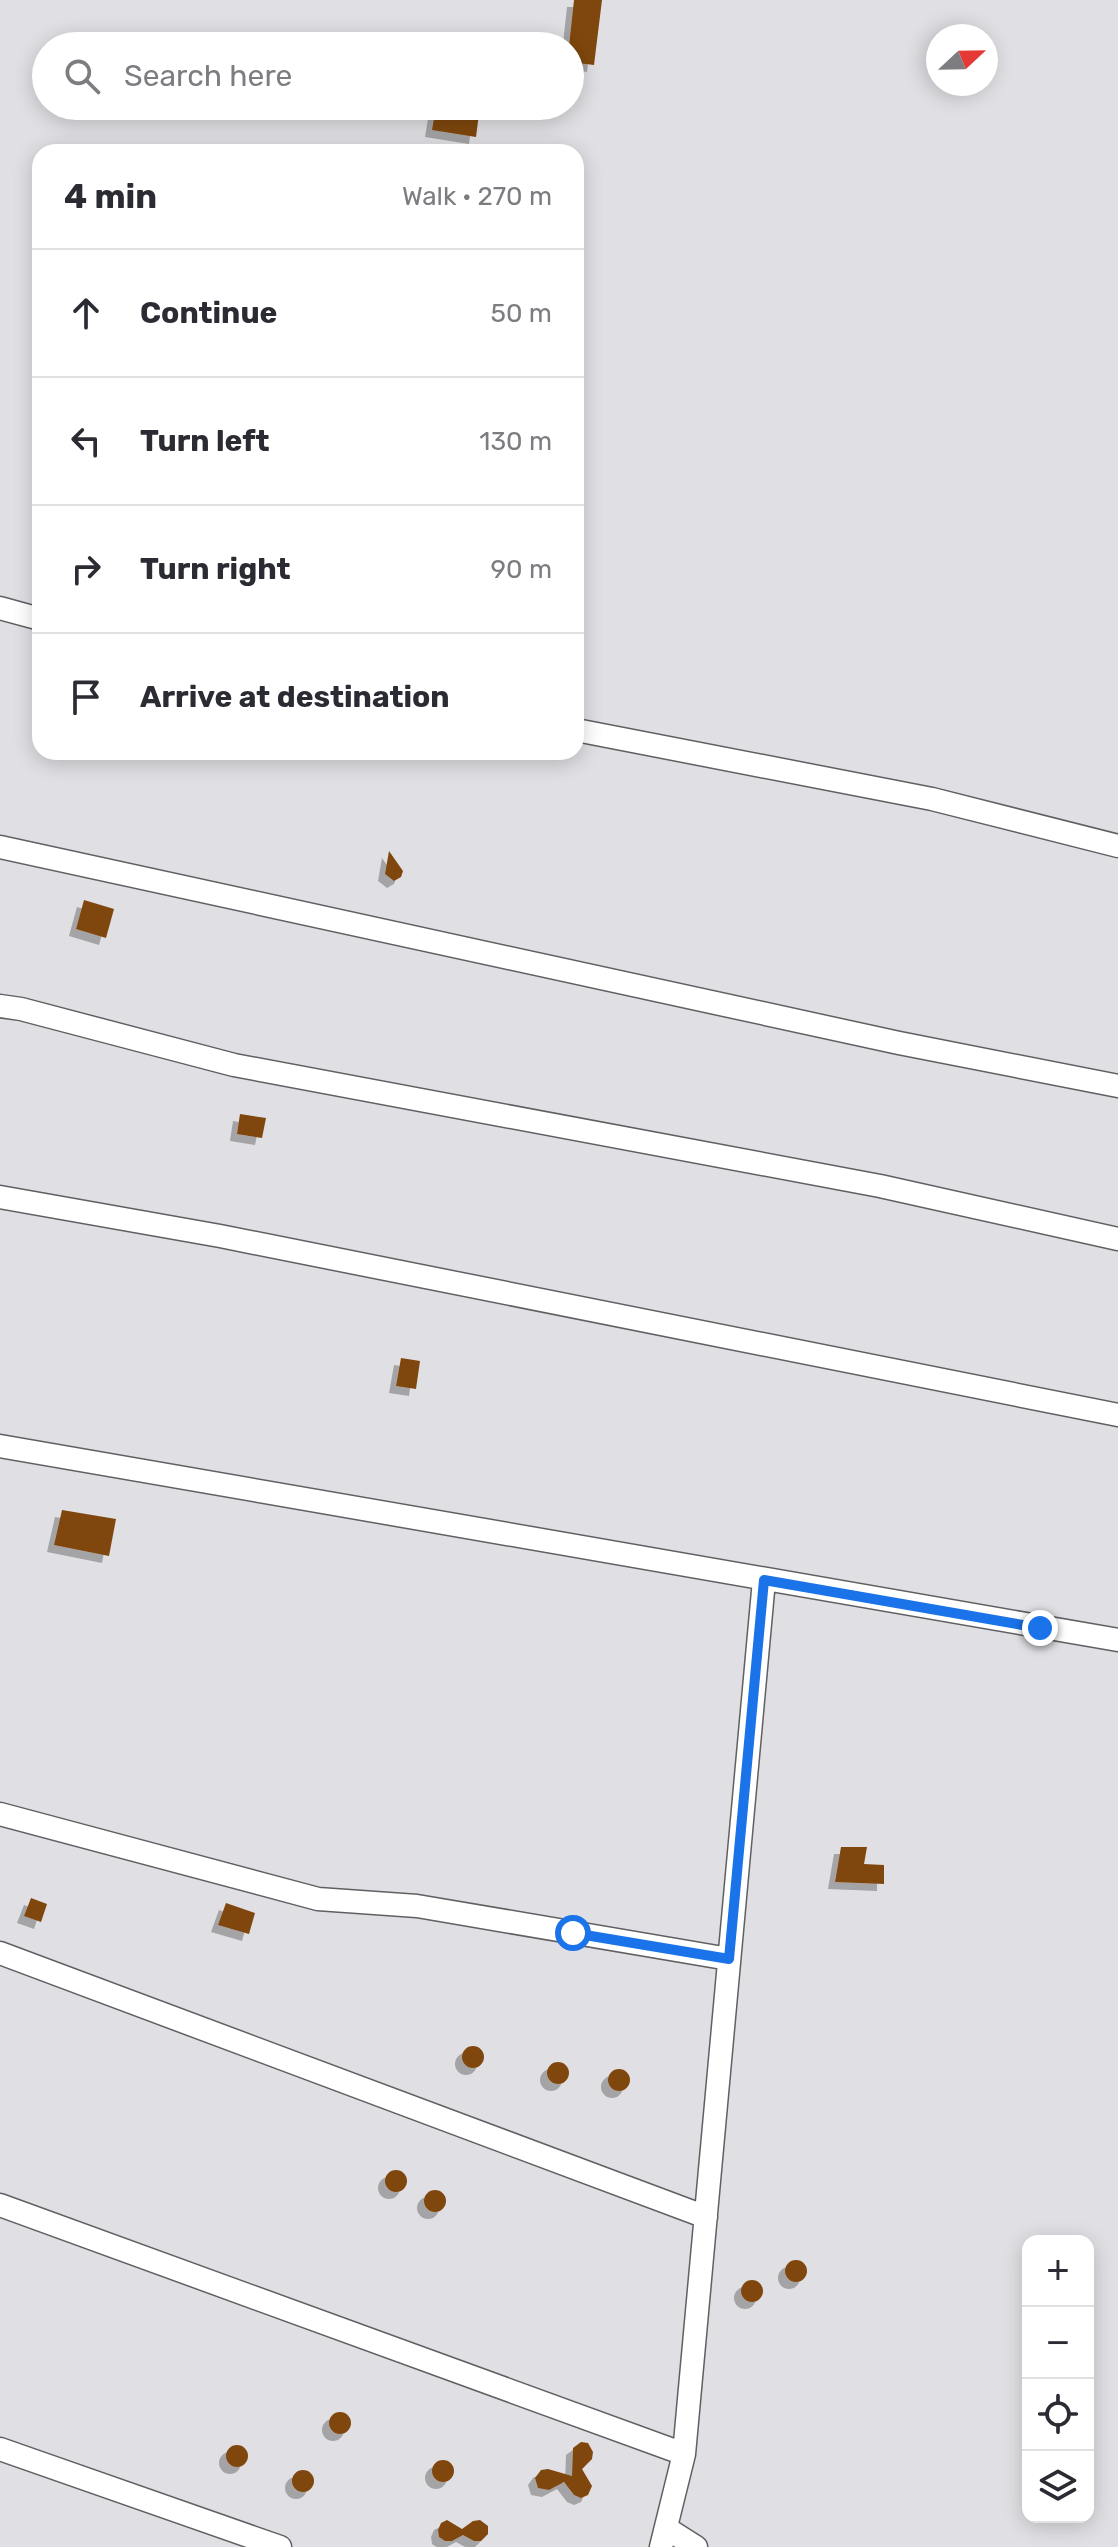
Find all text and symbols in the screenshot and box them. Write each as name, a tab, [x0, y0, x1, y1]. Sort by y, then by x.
north arrow	[926, 24, 998, 96]
search box	[32, 32, 584, 120]
icon: search	[60, 54, 104, 98]
text: Search here	[124, 58, 292, 94]
text: 4 min	[64, 176, 157, 217]
text: Walk · 270 m	[402, 181, 552, 212]
icon: ahead	[64, 291, 108, 335]
text: Continue	[140, 295, 277, 331]
text: 50 m	[491, 298, 552, 329]
icon: left	[64, 419, 108, 463]
text: Turn left	[140, 423, 270, 459]
text: 130 m	[479, 426, 552, 457]
icon: right	[64, 547, 108, 591]
text: Turn right	[140, 551, 291, 587]
text: 90 m	[491, 554, 552, 585]
icon: arrive	[64, 675, 108, 719]
text: Arrive at destination	[140, 679, 450, 715]
route end	[1022, 1610, 1058, 1646]
route start	[555, 1915, 591, 1951]
map controls	[1022, 2235, 1094, 2523]
button: +	[1022, 2235, 1094, 2307]
button: −	[1022, 2307, 1094, 2379]
button: locate	[1022, 2379, 1094, 2451]
button: layers	[1022, 2451, 1094, 2523]

